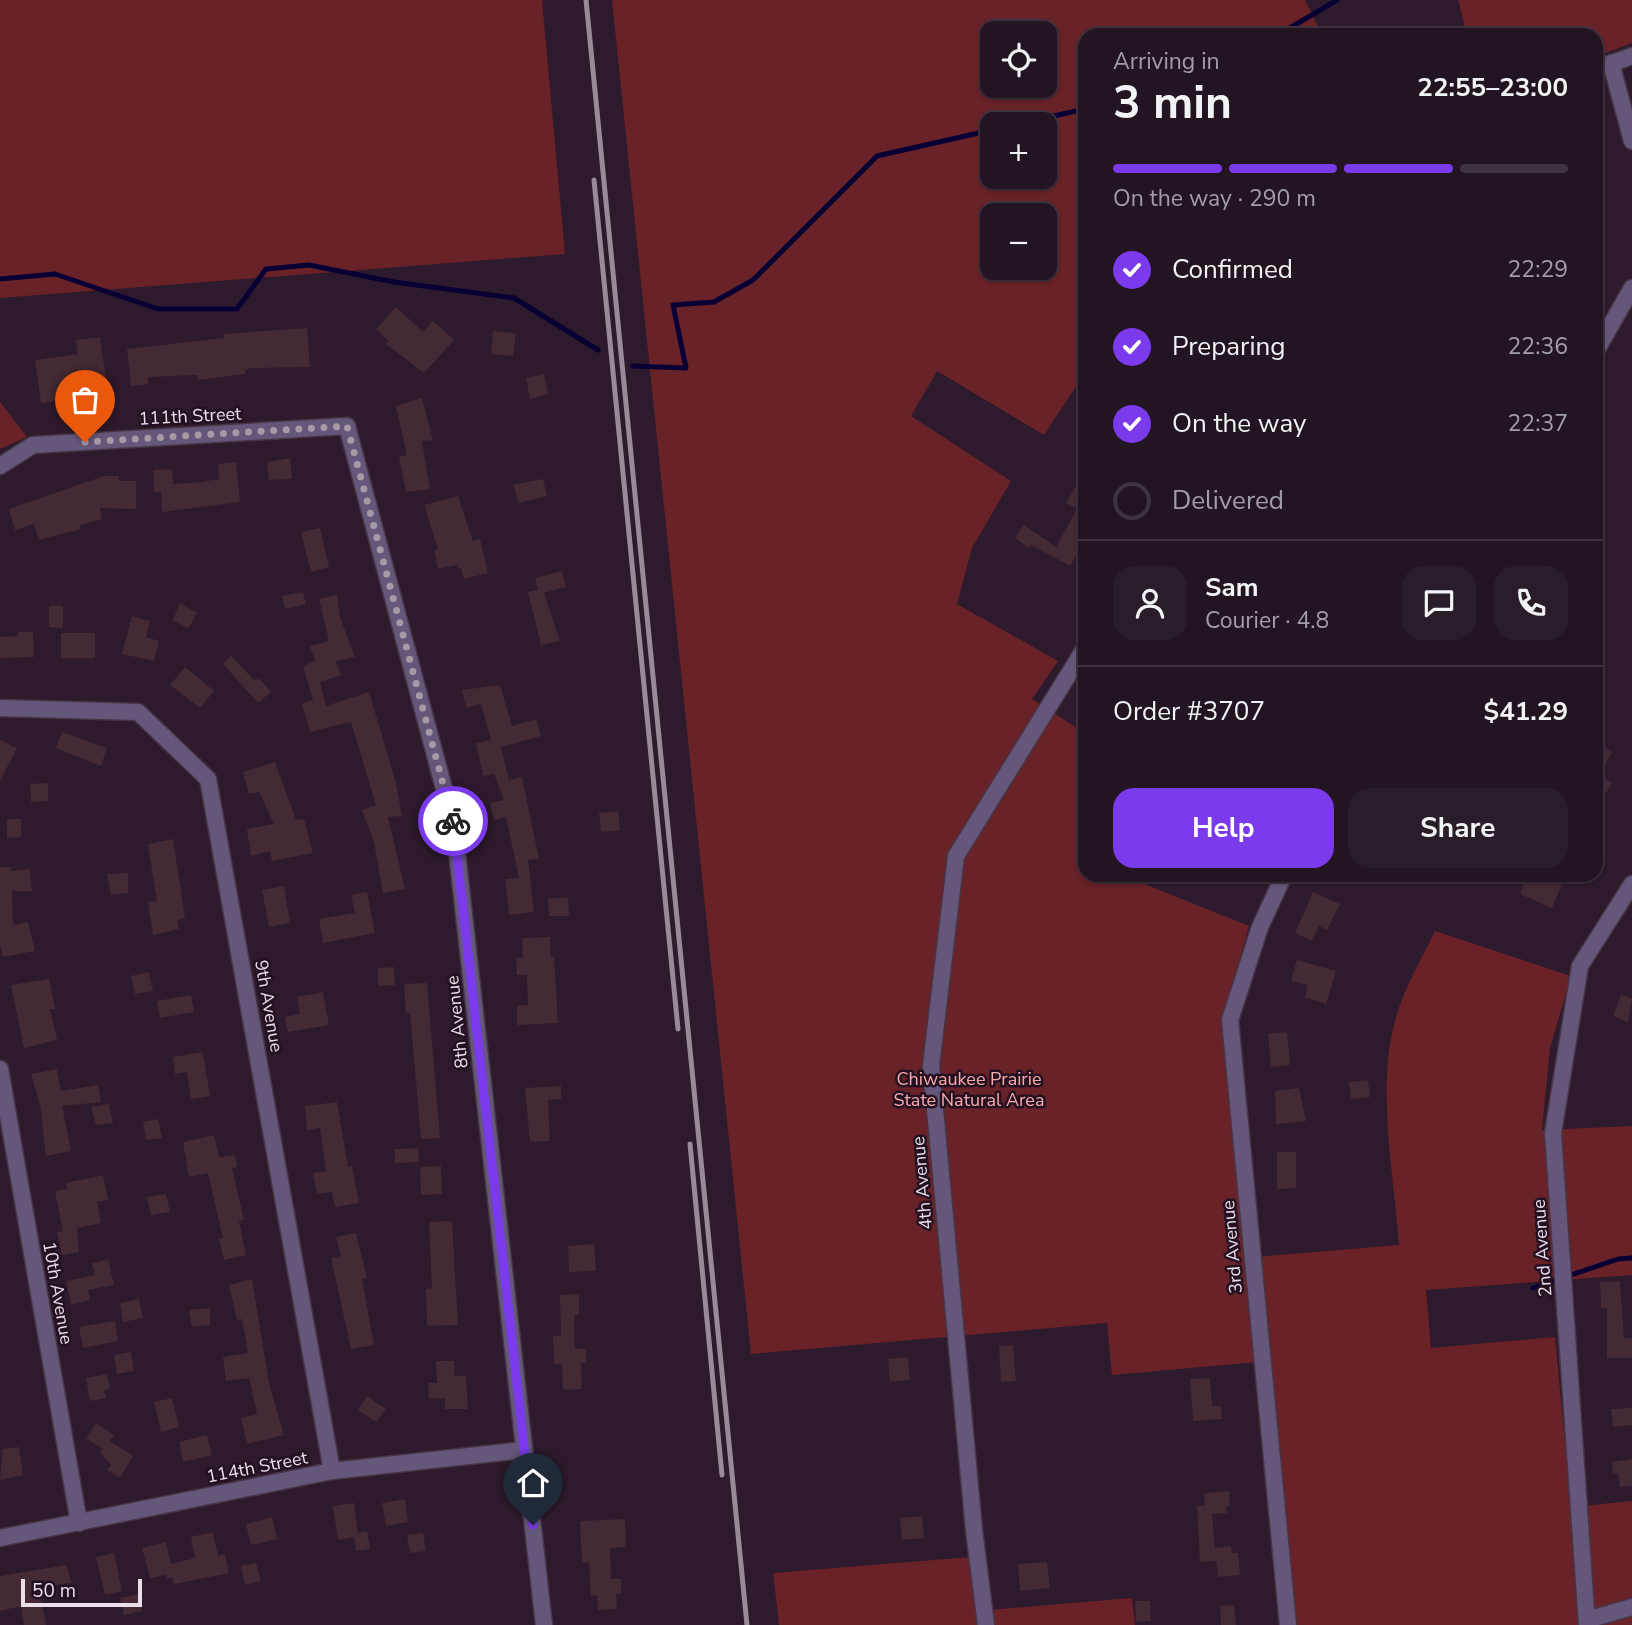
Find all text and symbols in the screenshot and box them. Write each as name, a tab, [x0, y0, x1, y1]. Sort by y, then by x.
map controls	[980, 21, 1057, 280]
button: locate	[980, 21, 1057, 98]
text: Arriving in	[1113, 46, 1220, 77]
text: 22:55–23:00	[1417, 70, 1568, 105]
text: 3 min	[1113, 71, 1232, 134]
button: +	[980, 112, 1057, 189]
text: On the way · 290 m	[1113, 183, 1316, 214]
button: −	[980, 203, 1057, 280]
icon: check	[1113, 251, 1151, 289]
text: Confirmed	[1172, 252, 1293, 287]
text: 22:29	[1508, 254, 1568, 285]
icon: check	[1113, 328, 1151, 366]
text: Preparing	[1172, 329, 1285, 364]
text: 22:36	[1508, 331, 1568, 362]
pin	[55, 370, 115, 442]
icon: bag	[66, 381, 104, 419]
street label: 111th Street	[138, 401, 243, 431]
icon: check	[1113, 405, 1151, 443]
text: On the way	[1172, 406, 1306, 441]
text: 22:37	[1508, 408, 1568, 439]
text: Delivered	[1172, 483, 1284, 518]
button: person	[1113, 566, 1187, 640]
button: chat	[1402, 566, 1476, 640]
button: phone	[1494, 566, 1568, 640]
text: Sam	[1205, 570, 1258, 605]
text: Courier · 4.8	[1205, 605, 1329, 636]
text: Order #3707	[1113, 694, 1265, 729]
text: $41.29	[1484, 694, 1568, 729]
courier	[418, 786, 488, 856]
button: Help	[1113, 788, 1334, 868]
button: Share	[1348, 788, 1568, 868]
icon: bike	[434, 802, 472, 840]
street label: 9th Avenue	[249, 958, 289, 1054]
street label: 8th Avenue	[440, 974, 474, 1070]
park label: Chiwaukee Prairie State Natural Area	[894, 1067, 1044, 1112]
street label: 4th Avenue	[906, 1136, 938, 1230]
street label: 3rd Avenue	[1216, 1199, 1248, 1295]
street label: 2nd Avenue	[1527, 1199, 1557, 1297]
street label: 10th Avenue	[37, 1240, 79, 1346]
street label: 114th Street	[204, 1445, 310, 1489]
pin	[503, 1453, 563, 1525]
icon: home	[514, 1464, 552, 1502]
scale bar	[21, 1576, 142, 1608]
text: 50 m	[32, 1578, 76, 1604]

